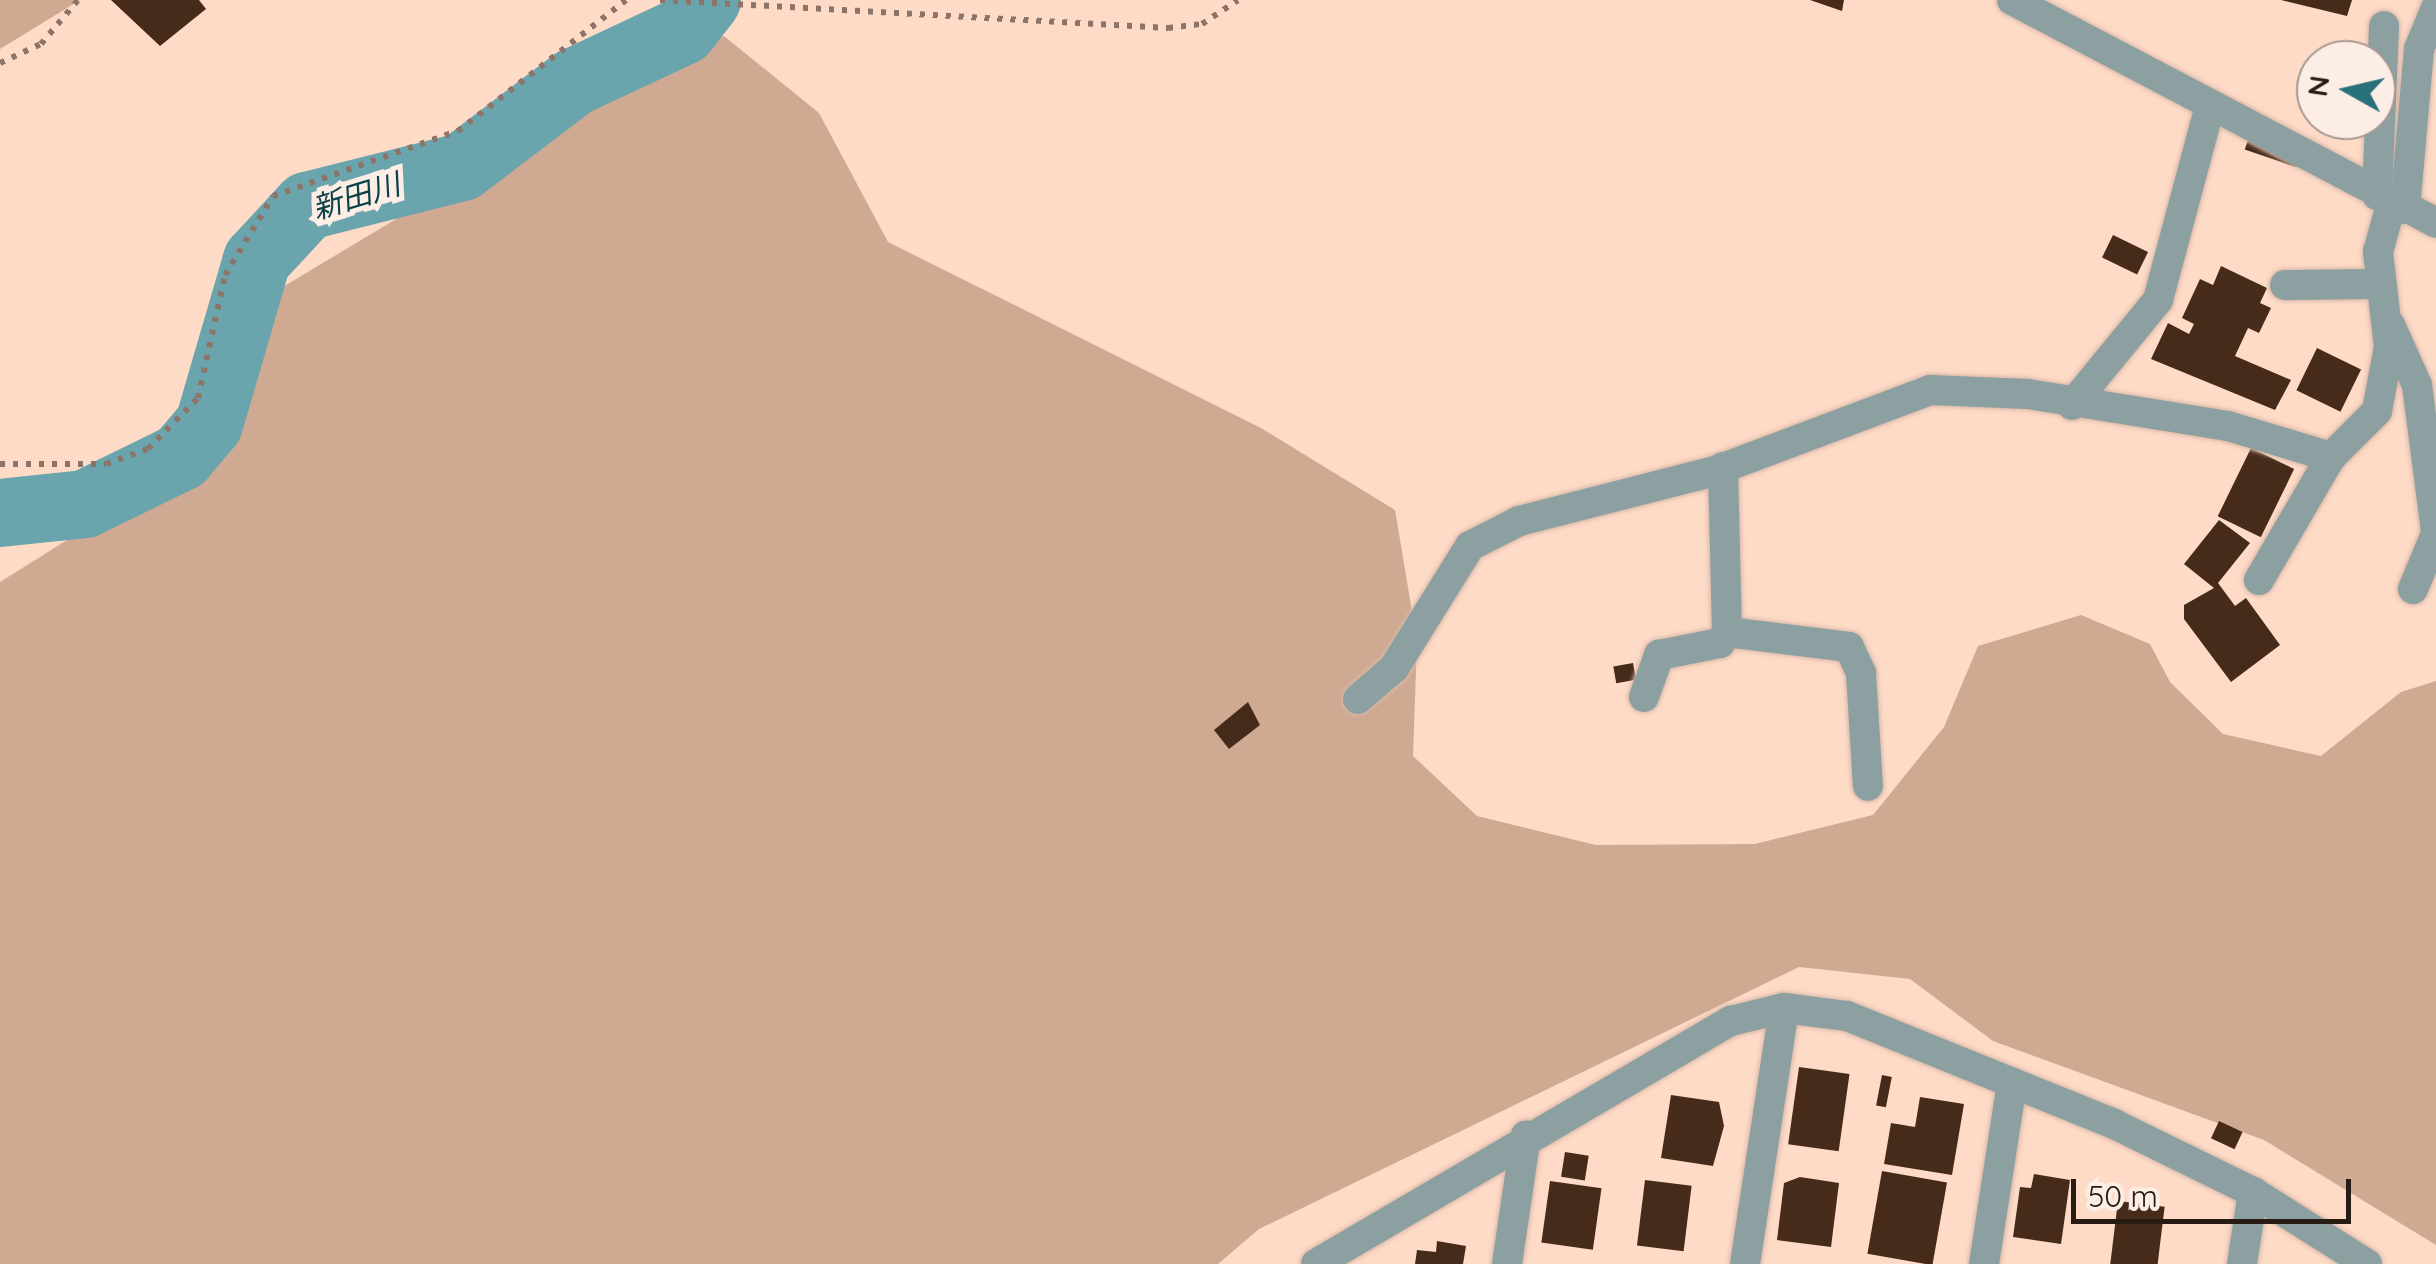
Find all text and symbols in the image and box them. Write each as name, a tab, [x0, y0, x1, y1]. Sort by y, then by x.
north arrow	[2296, 40, 2396, 140]
text: N	[2299, 73, 2337, 99]
water label: 新田川	[308, 166, 404, 226]
scale bar	[2076, 1159, 2356, 1221]
text: 50 m	[2088, 1177, 2158, 1215]

